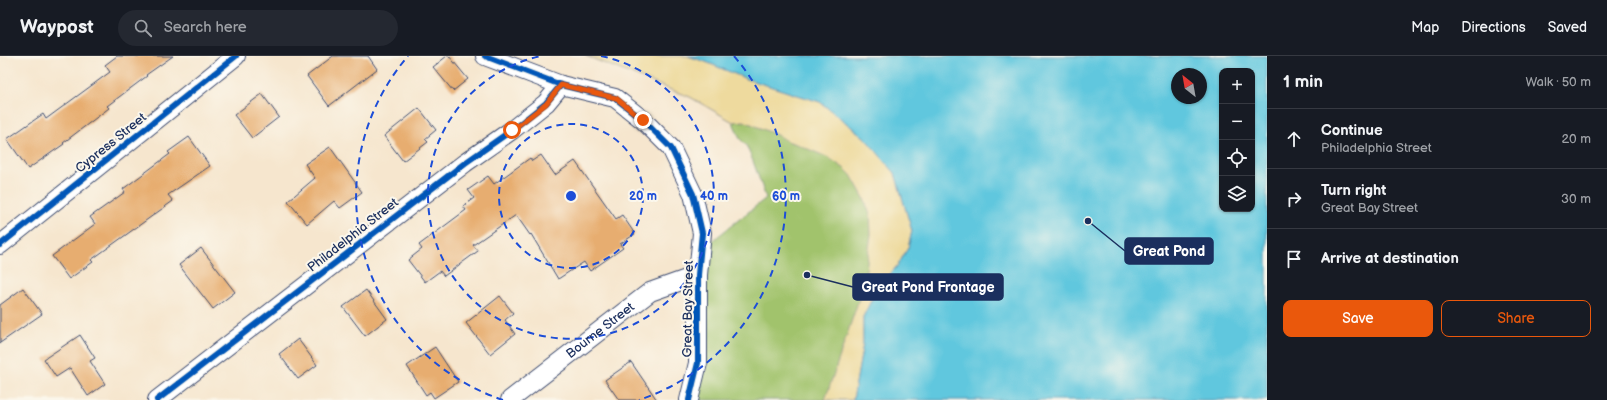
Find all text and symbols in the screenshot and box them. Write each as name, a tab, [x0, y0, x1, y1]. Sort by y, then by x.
search box	[118, 10, 398, 46]
text: Waypost	[20, 16, 94, 39]
icon: search	[132, 17, 154, 39]
text: Search here	[164, 18, 247, 37]
text: Map	[1411, 19, 1439, 36]
text: Directions	[1461, 19, 1526, 36]
text: Saved	[1548, 19, 1587, 36]
north arrow	[1171, 68, 1207, 104]
map controls	[1219, 68, 1255, 212]
button: +	[1219, 68, 1255, 104]
text: 1 min	[1283, 72, 1323, 92]
text: Walk · 50 m	[1525, 74, 1591, 90]
button: −	[1219, 104, 1255, 140]
street label: Cypress Street	[72, 110, 150, 176]
route end	[634, 111, 652, 129]
route start	[503, 121, 521, 139]
text: Continue	[1321, 121, 1383, 140]
icon: ahead	[1283, 128, 1305, 150]
text: 20 m	[1561, 131, 1591, 147]
button: locate	[1219, 140, 1255, 176]
text: Philadelphia Street	[1321, 140, 1432, 156]
button: layers	[1219, 176, 1255, 212]
text: Turn right	[1321, 181, 1386, 200]
icon: right	[1283, 188, 1305, 210]
centre of rings	[564, 189, 578, 203]
text: 20 m	[629, 189, 657, 204]
text: 40 m	[700, 189, 728, 204]
text: 60 m	[772, 189, 800, 204]
text: 30 m	[1561, 191, 1591, 207]
street label: Philadelphia Street	[304, 195, 402, 275]
text: Great Bay Street	[1321, 200, 1418, 216]
callout: Great Pond	[1125, 238, 1213, 264]
text: Great Pond	[1133, 243, 1205, 260]
icon: arrive	[1283, 248, 1305, 270]
text: Arrive at destination	[1321, 249, 1459, 268]
street label: Great Bay Street	[679, 260, 697, 358]
callout: Great Pond Frontage	[853, 274, 1003, 300]
text: Great Pond Frontage	[861, 279, 995, 296]
street label: Bourne Street	[563, 299, 638, 362]
button: Save	[1283, 300, 1433, 337]
button: Share	[1441, 300, 1591, 337]

